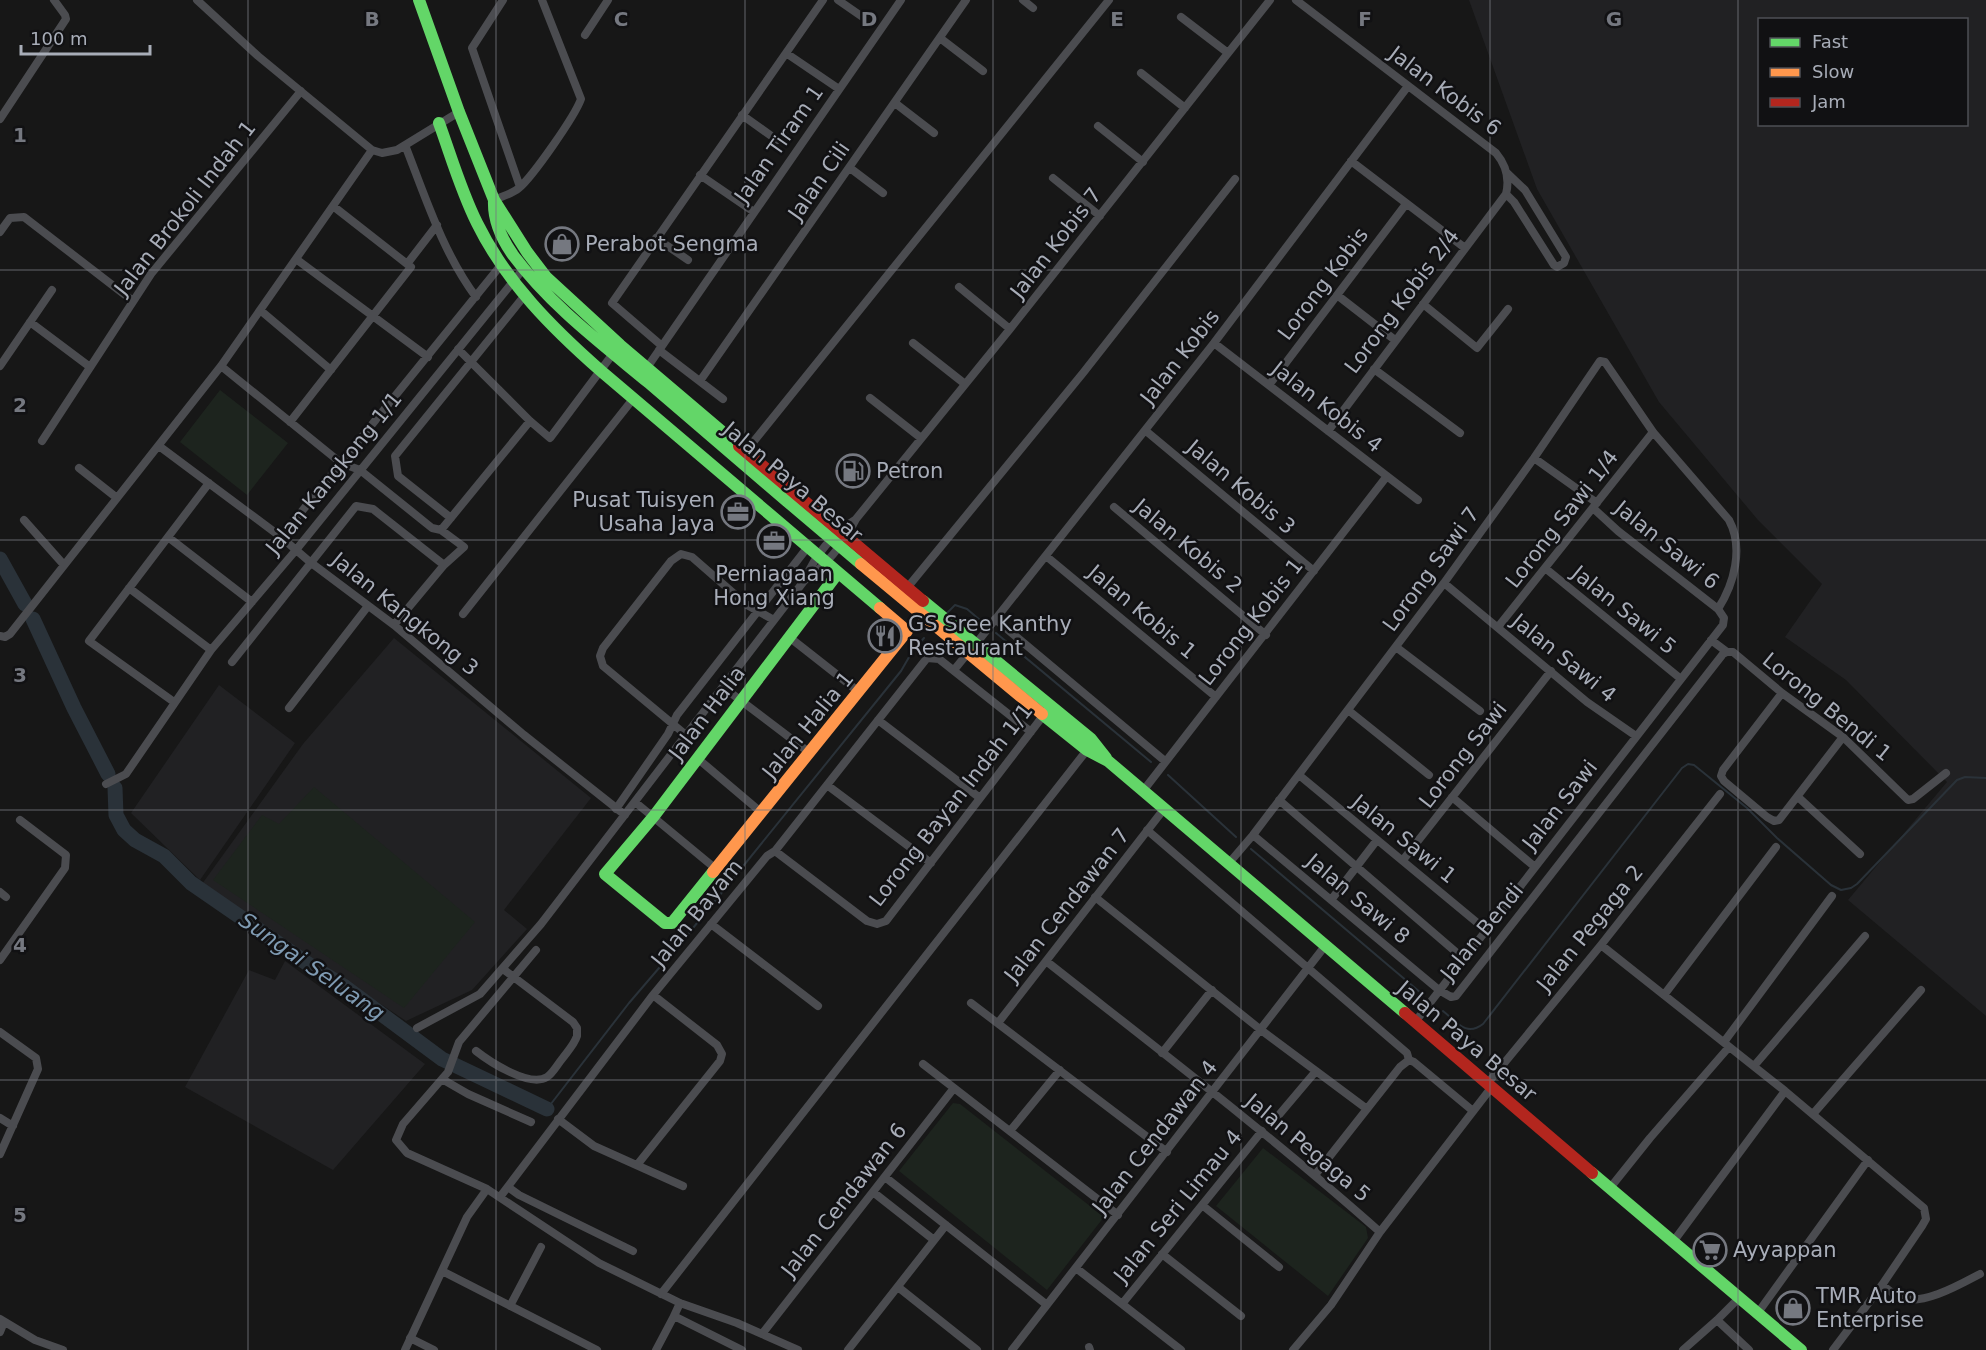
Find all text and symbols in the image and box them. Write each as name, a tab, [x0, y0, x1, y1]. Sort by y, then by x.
text: B	[364, 7, 380, 31]
text: C	[614, 7, 628, 31]
text: D	[861, 7, 877, 31]
text: E	[1110, 7, 1124, 31]
text: F	[1358, 7, 1372, 31]
text: G	[1606, 7, 1622, 31]
scale bar	[21, 18, 150, 56]
legend	[1758, 18, 1968, 126]
text: 100 m	[30, 28, 88, 49]
text: Fast	[1812, 31, 1848, 52]
street label: Jalan Kobis 6	[1383, 40, 1506, 141]
text: Slow	[1812, 61, 1854, 82]
street label: Jalan Tiram 1	[729, 81, 828, 209]
text: Jam	[1811, 91, 1846, 112]
street label: Jalan Brokoli Indah 1	[108, 116, 261, 302]
text: 1	[13, 123, 27, 147]
street label: Jalan Cili	[782, 137, 855, 226]
street label: Jalan Kobis 7	[1004, 183, 1107, 305]
street label: Lorong Kobis	[1273, 223, 1373, 345]
street label: Lorong Kobis 2/4	[1340, 224, 1464, 378]
shop icon: Perabot Sengma	[544, 226, 580, 262]
place label: Perabot Sengma	[585, 232, 759, 256]
street label: Jalan Kobis	[1134, 305, 1224, 411]
street label: Jalan Kobis 4	[1265, 355, 1387, 458]
street label: Jalan Kangkong 1/1	[260, 387, 407, 561]
text: 2	[13, 393, 27, 417]
street label: Jalan Paya Besar	[717, 416, 868, 547]
street label: Jalan Kobis 3	[1181, 434, 1300, 539]
street label: Lorong Sawi 1/4	[1501, 445, 1623, 593]
fuel station icon: Petron	[835, 453, 871, 489]
place label: Petron	[876, 459, 943, 483]
place label: Pusat Tuisyen Usaha Jaya	[572, 488, 715, 536]
street label: Jalan Kobis 2	[1128, 493, 1247, 598]
office icon: Pusat Tuisyen Usaha Jaya	[720, 494, 756, 530]
street label: Jalan Sawi 6	[1609, 494, 1724, 594]
street label: Lorong Sawi 7	[1378, 502, 1484, 636]
office icon: Perniagaan Hong Xiang	[756, 523, 792, 559]
street label: Jalan Kangkong 3	[325, 546, 483, 680]
street label: Lorong Kobis 1	[1194, 554, 1308, 690]
street label: Jalan Kobis 1	[1082, 559, 1201, 664]
street label: Jalan Sawi 5	[1566, 559, 1681, 659]
place label: Perniagaan Hong Xiang	[713, 562, 835, 610]
street label: Jalan Sawi 4	[1506, 607, 1621, 707]
place label: GS Sree Kanthy Restaurant	[908, 612, 1072, 660]
restaurant icon: GS Sree Kanthy Restaurant	[867, 618, 903, 654]
street label: Lorong Bendi 1	[1758, 648, 1896, 766]
street label: Jalan Halia	[663, 661, 750, 766]
text: 3	[13, 663, 27, 687]
street label: Jalan Halia 1	[756, 667, 859, 785]
street label: Lorong Sawi	[1414, 697, 1512, 813]
street label: Lorong Bayan Indah 1/1	[864, 699, 1038, 911]
street label: Jalan Sawi	[1516, 755, 1602, 856]
street label: Jalan Sawi 1	[1346, 788, 1461, 888]
street label: Jalan Cendawan 7	[998, 823, 1134, 988]
street label: Jalan Sawi 8	[1300, 848, 1414, 949]
street label: Jalan Bayam	[645, 855, 747, 973]
street label: Jalan Pegaga 2	[1531, 860, 1648, 997]
street label: Jalan Bendi	[1434, 879, 1528, 987]
water label: Sungai Seluang	[234, 907, 389, 1026]
text: 4	[13, 933, 27, 957]
street label: Jalan Paya Besar	[1391, 975, 1542, 1106]
street label: Jalan Cendawan 4	[1086, 1055, 1222, 1220]
street label: Jalan Pegaga 5	[1239, 1088, 1375, 1207]
street label: Jalan Cendawan 6	[775, 1118, 911, 1283]
street label: Jalan Seri Limau 4	[1108, 1125, 1247, 1289]
text: 5	[13, 1203, 27, 1227]
supermarket icon: Ayyappan	[1692, 1232, 1728, 1268]
place label: Ayyappan	[1733, 1238, 1837, 1262]
place label: TMR Auto Enterprise	[1815, 1284, 1924, 1332]
shop icon: TMR Auto Enterprise	[1775, 1290, 1811, 1326]

